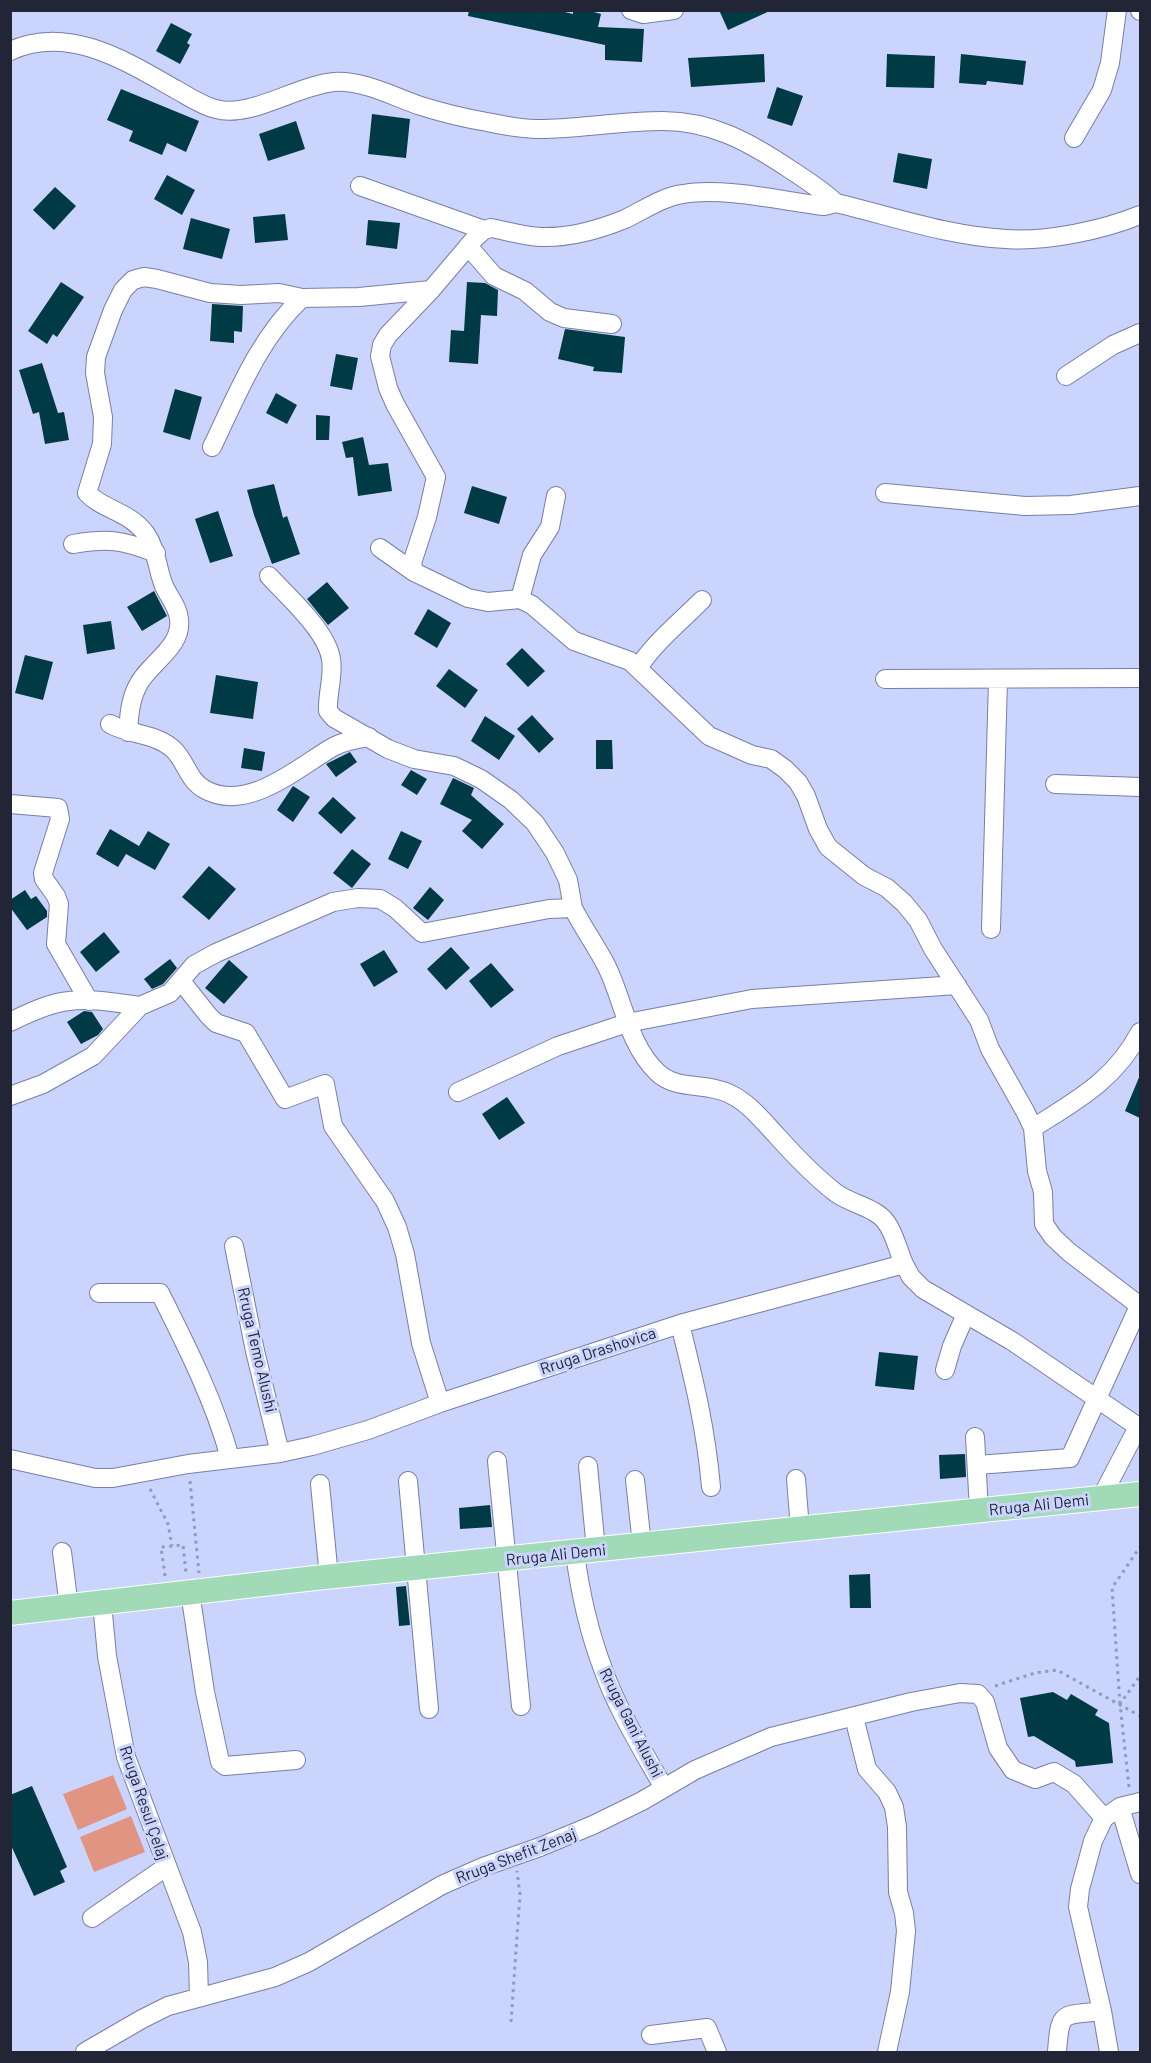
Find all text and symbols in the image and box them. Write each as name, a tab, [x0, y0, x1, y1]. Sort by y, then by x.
street label: Rruga Temo Alushi	[233, 1285, 281, 1415]
street label: Rruga Drashovica	[538, 1323, 658, 1379]
street label: Rruga Ali Demi	[988, 1490, 1090, 1520]
street label: Rruga Ali Demi	[505, 1540, 607, 1570]
street label: Rruga Gani Alushi	[595, 1665, 667, 1781]
street label: Rruga Resul Çelaj	[115, 1743, 173, 1863]
street label: Rruga Shefit Zenaj	[453, 1824, 579, 1888]

